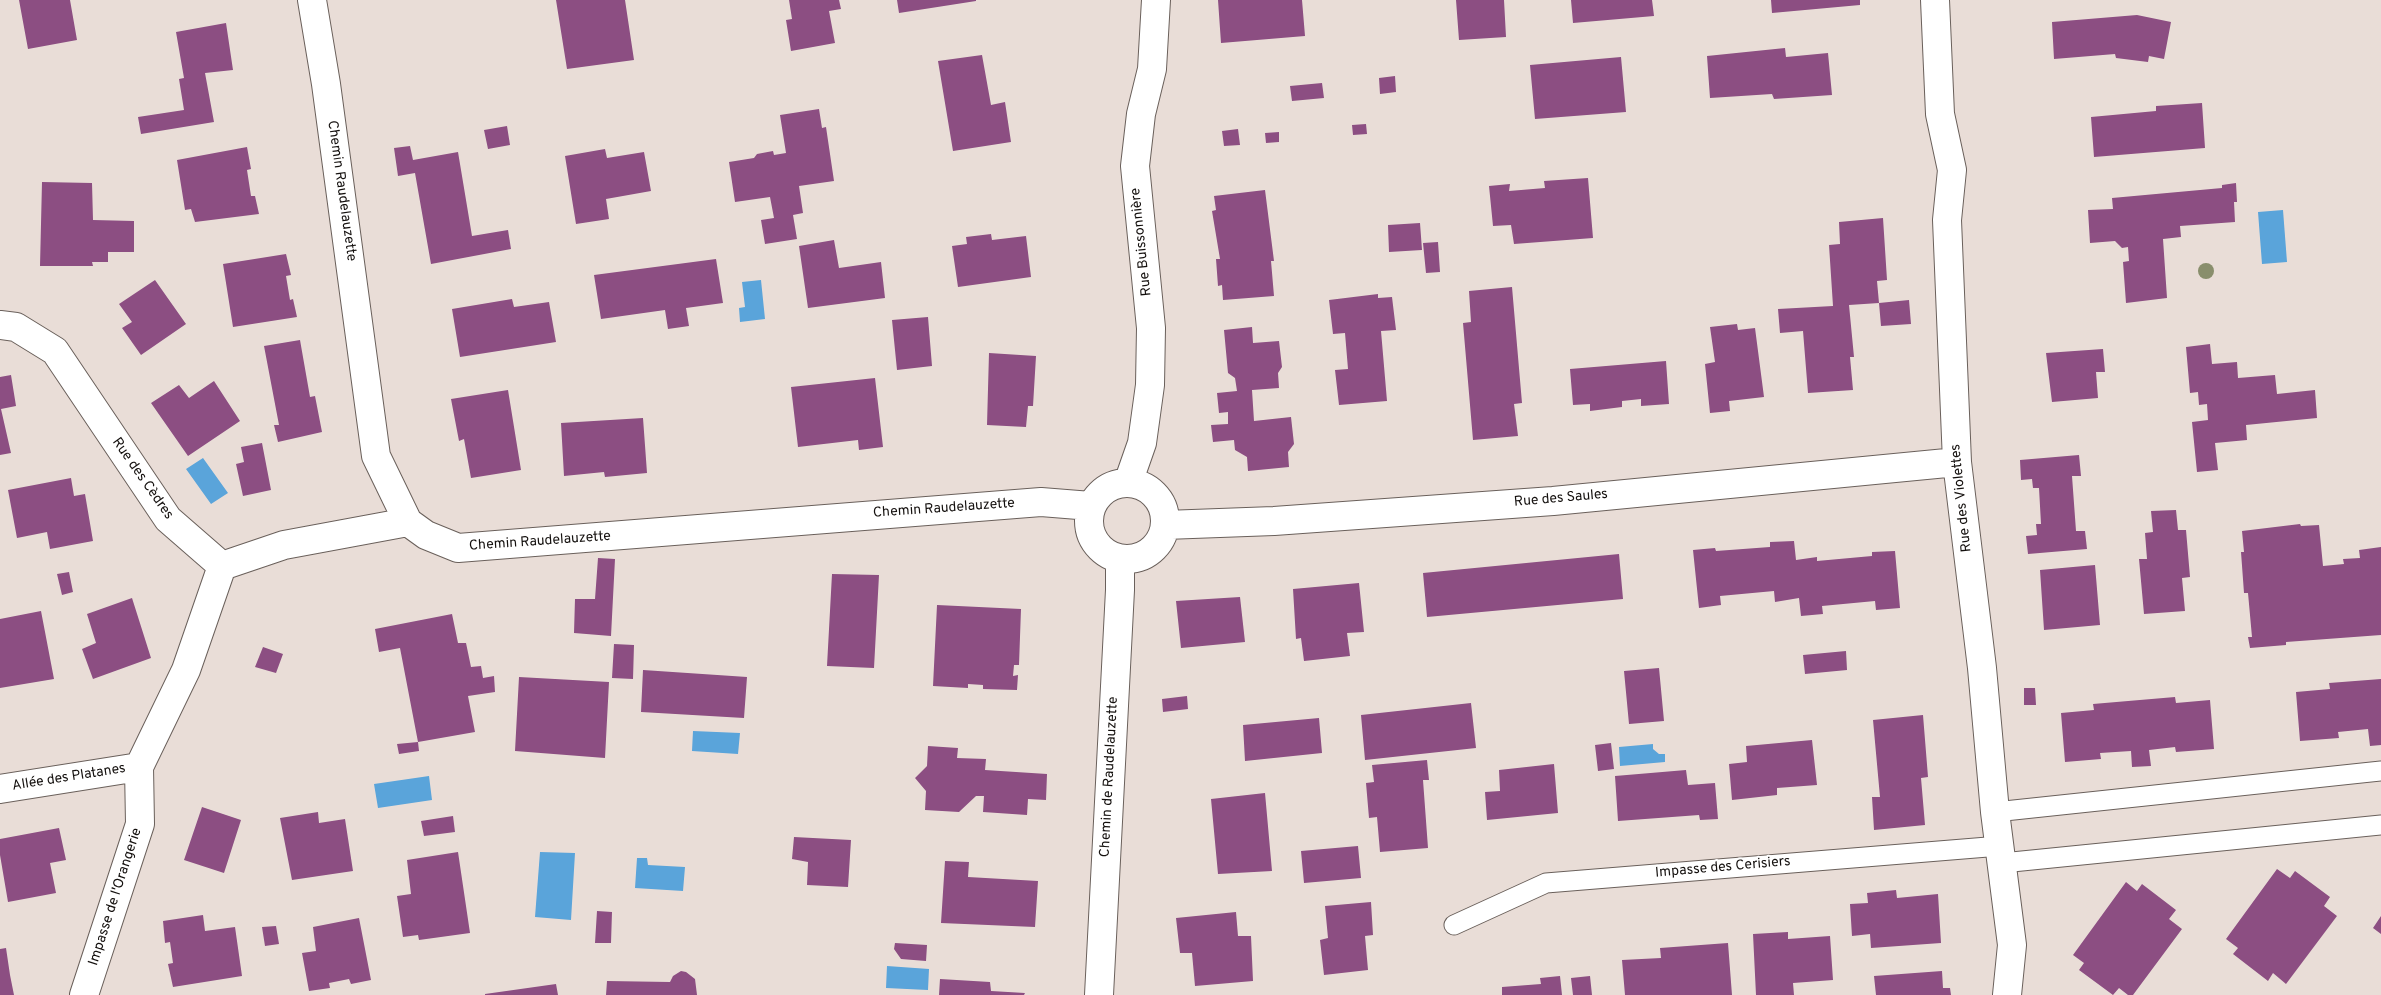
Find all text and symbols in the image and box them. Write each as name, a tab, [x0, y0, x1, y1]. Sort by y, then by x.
street label: Chemin Raudelauzette	[323, 119, 359, 263]
street label: Rue Buissonnière	[1128, 187, 1156, 297]
street label: Rue des Cèdres	[108, 435, 176, 523]
street label: Rue des Violettes	[1948, 443, 1976, 553]
street label: Rue des Saules	[1513, 487, 1609, 511]
street label: Chemin Raudelauzette	[873, 496, 1015, 522]
street label: Chemin Raudelauzette	[469, 529, 611, 555]
street label: Chemin de Raudelauzette	[1097, 696, 1123, 858]
street label: Allée des Platanes	[11, 761, 127, 795]
street label: Impasse de l'Orangerie	[86, 826, 146, 968]
street label: Impasse des Cerisiers	[1655, 854, 1791, 882]

